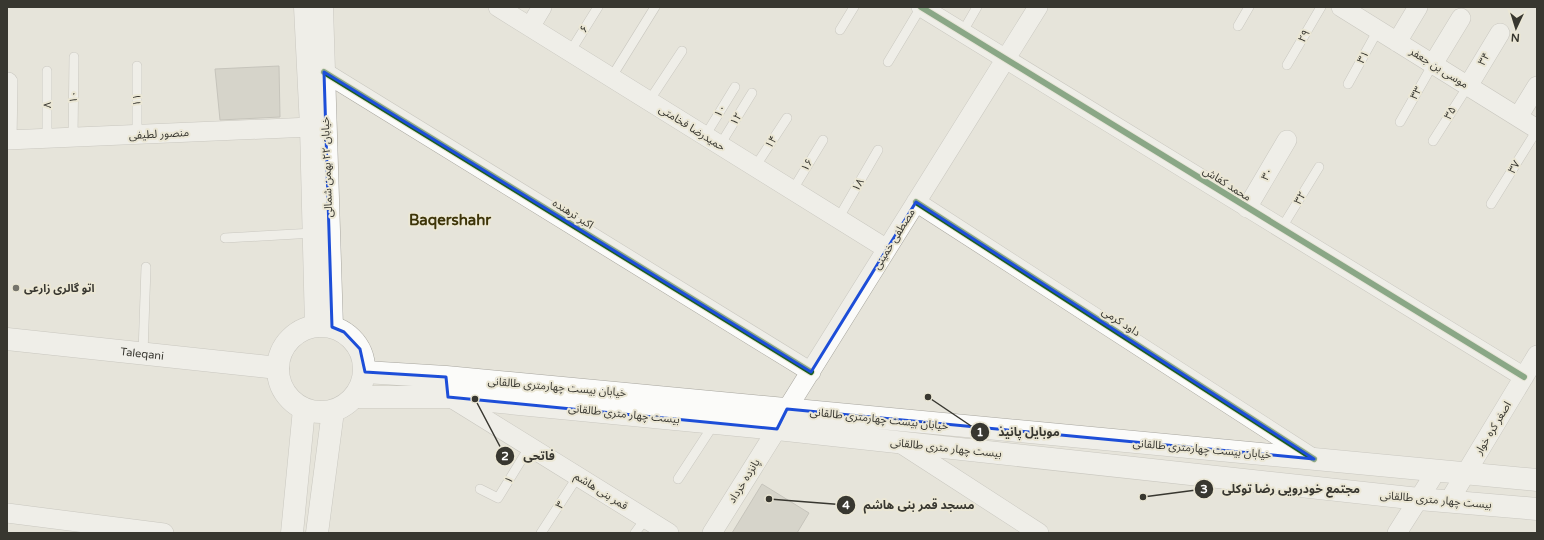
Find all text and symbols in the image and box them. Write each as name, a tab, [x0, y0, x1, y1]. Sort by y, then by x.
north arrow	[1496, 8, 1536, 48]
street label: ۶	[577, 23, 591, 35]
street label: ۲۹	[1295, 27, 1313, 45]
text: N	[1510, 31, 1520, 44]
street label: موسی بن جعفر	[1407, 44, 1471, 91]
street label: ۳۱	[1354, 48, 1372, 66]
street label: ۳۴	[1475, 50, 1493, 68]
street label: ۳۳	[1407, 84, 1425, 102]
street label: ۱۰	[67, 91, 80, 103]
street label: ۱۱	[130, 94, 144, 106]
street label: ۸	[41, 101, 54, 108]
street label: حمیدرضا فخامتی	[656, 102, 728, 154]
street label: ۱۰	[711, 102, 729, 120]
street label: ۳۵	[1441, 104, 1459, 122]
street label: ۱۲	[727, 110, 745, 128]
street label: خیابان ۲۲ بهمن شمالی	[319, 116, 335, 218]
street label: منصور لطیفی	[129, 126, 190, 142]
street label: ۱۴	[762, 133, 780, 151]
street label: ۱۶	[798, 156, 816, 174]
street label: ۳۷	[1505, 158, 1523, 176]
street label: محمد کفاش	[1201, 164, 1254, 204]
street label: ۳۰	[1258, 165, 1276, 183]
street label: ۱۸	[849, 176, 867, 194]
street label: ۳۲	[1291, 189, 1309, 207]
street label: اکبر ترهنده	[550, 196, 596, 232]
street label: مصطفی خمینی	[870, 206, 918, 272]
district label: Baqershahr	[409, 211, 491, 230]
place label: اتو گالری زارعی	[24, 282, 95, 295]
marker: اتو گالری زارعی	[11, 283, 21, 293]
street label: داود کرمی	[1099, 305, 1143, 339]
street label: Taleqani	[120, 345, 165, 362]
street label: خیابان بیست چهارمتری طالقانی	[487, 374, 627, 401]
street label: اصغر کره خوار	[1472, 399, 1514, 458]
street label: بیست چهار متری طالقانی	[567, 402, 680, 427]
street label: خیابان بیست چهارمتری طالقانی	[809, 405, 949, 434]
callout: موبایل پانیذ	[970, 420, 1068, 444]
text: 1	[976, 425, 984, 439]
text: موبایل پانیذ	[998, 425, 1060, 441]
street label: بیست چهار متری طالقانی	[889, 436, 1002, 461]
street label: خیابان بیست چهارمتری طالقانی	[1132, 436, 1272, 463]
callout: فاتحی	[495, 444, 563, 468]
text: 2	[501, 449, 509, 463]
text: فاتحی	[523, 449, 555, 463]
street label: پانزده خرداد	[725, 457, 764, 506]
street label: قمر بنی هاشم	[571, 469, 630, 514]
street label: ۱	[502, 474, 516, 486]
callout: مجتمع خودرویی رضا توکلی	[1194, 477, 1368, 501]
text: 3	[1200, 482, 1208, 496]
text: مجتمع خودرویی رضا توکلی	[1222, 482, 1360, 498]
street label: بیست چهار متری طالقانی	[1379, 489, 1492, 512]
callout: مسجد قمر بنی هاشم	[836, 493, 983, 517]
text: 4	[842, 498, 850, 512]
text: مسجد قمر بنی هاشم	[863, 498, 975, 514]
street label: ۳	[553, 499, 567, 511]

